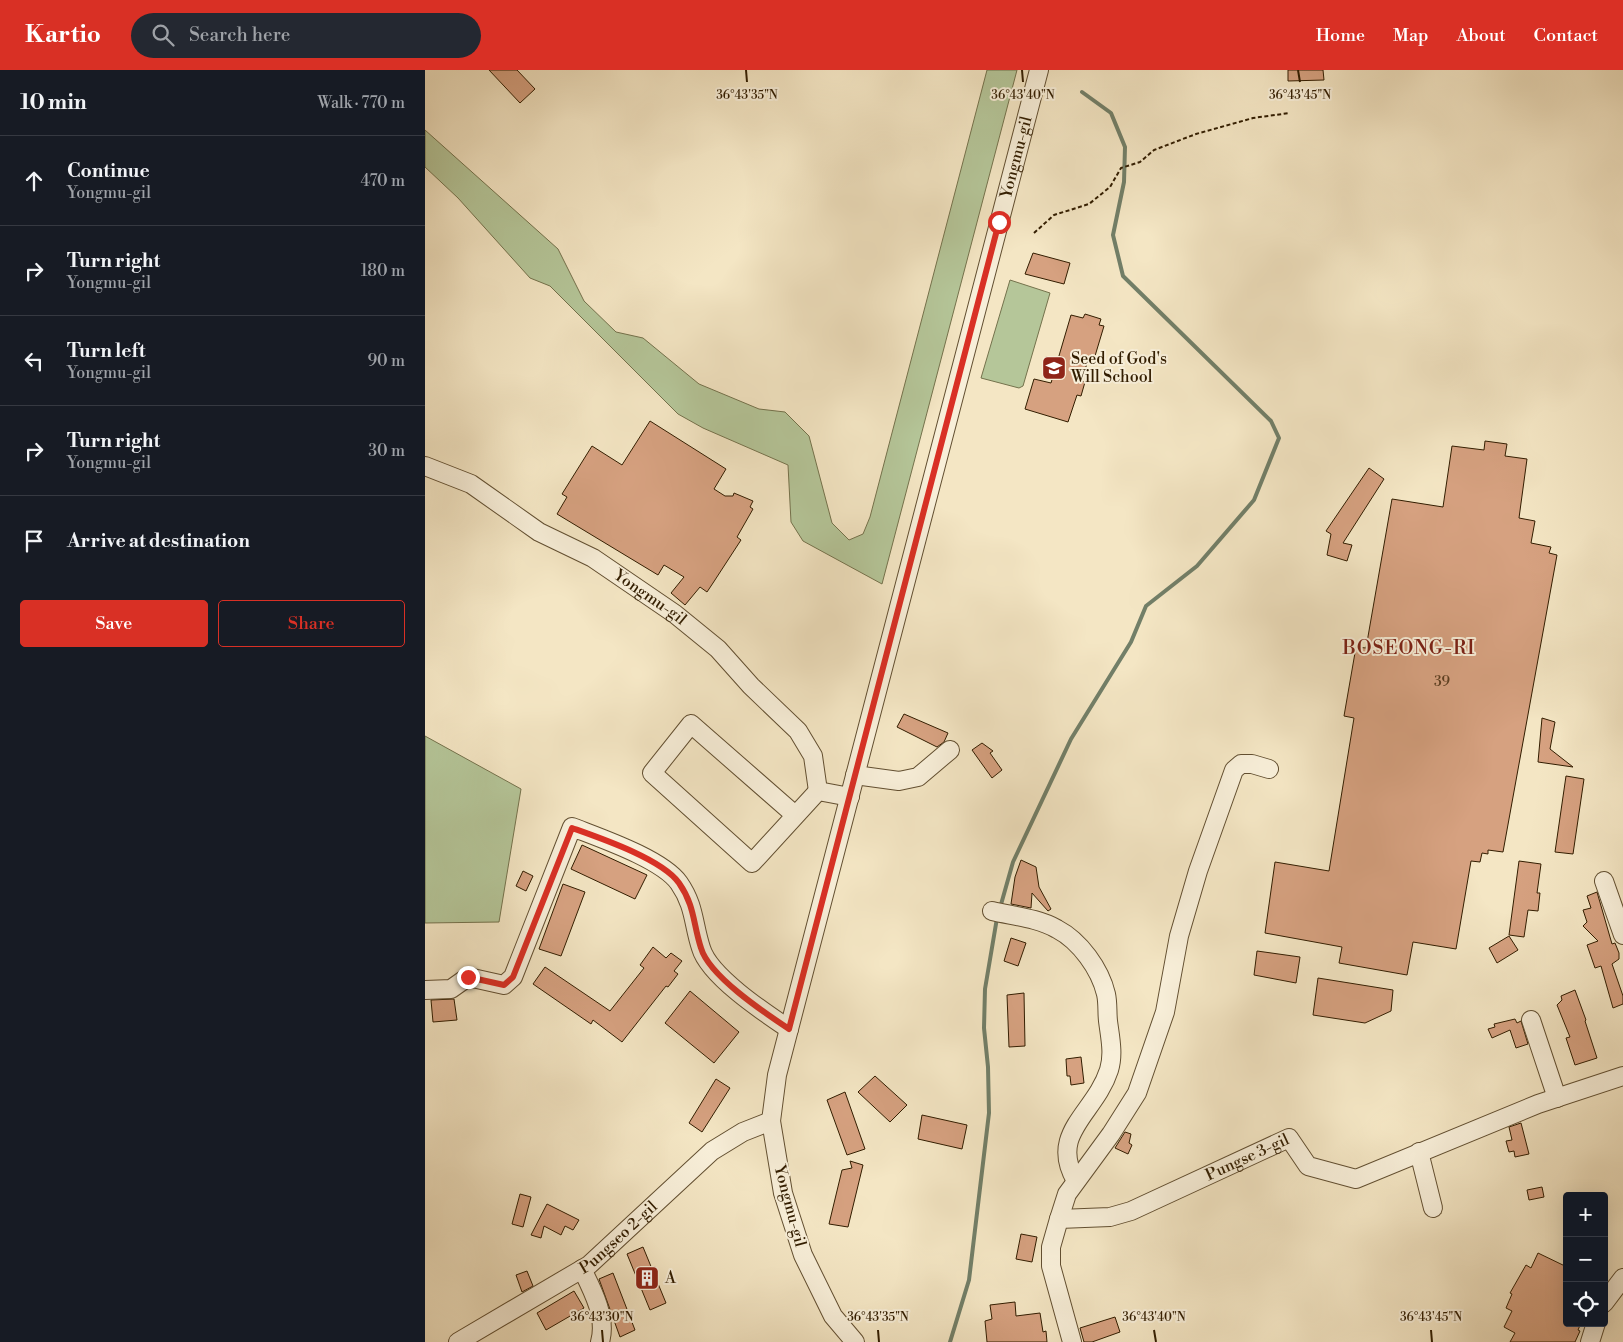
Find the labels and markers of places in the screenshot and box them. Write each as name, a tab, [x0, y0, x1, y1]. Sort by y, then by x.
place label: Seed of God's Will School	[1070, 349, 1167, 387]
school or university icon: Seed of God's Will School	[1041, 355, 1067, 381]
building icon: A	[634, 1265, 660, 1291]
place label: A	[664, 1268, 677, 1288]

